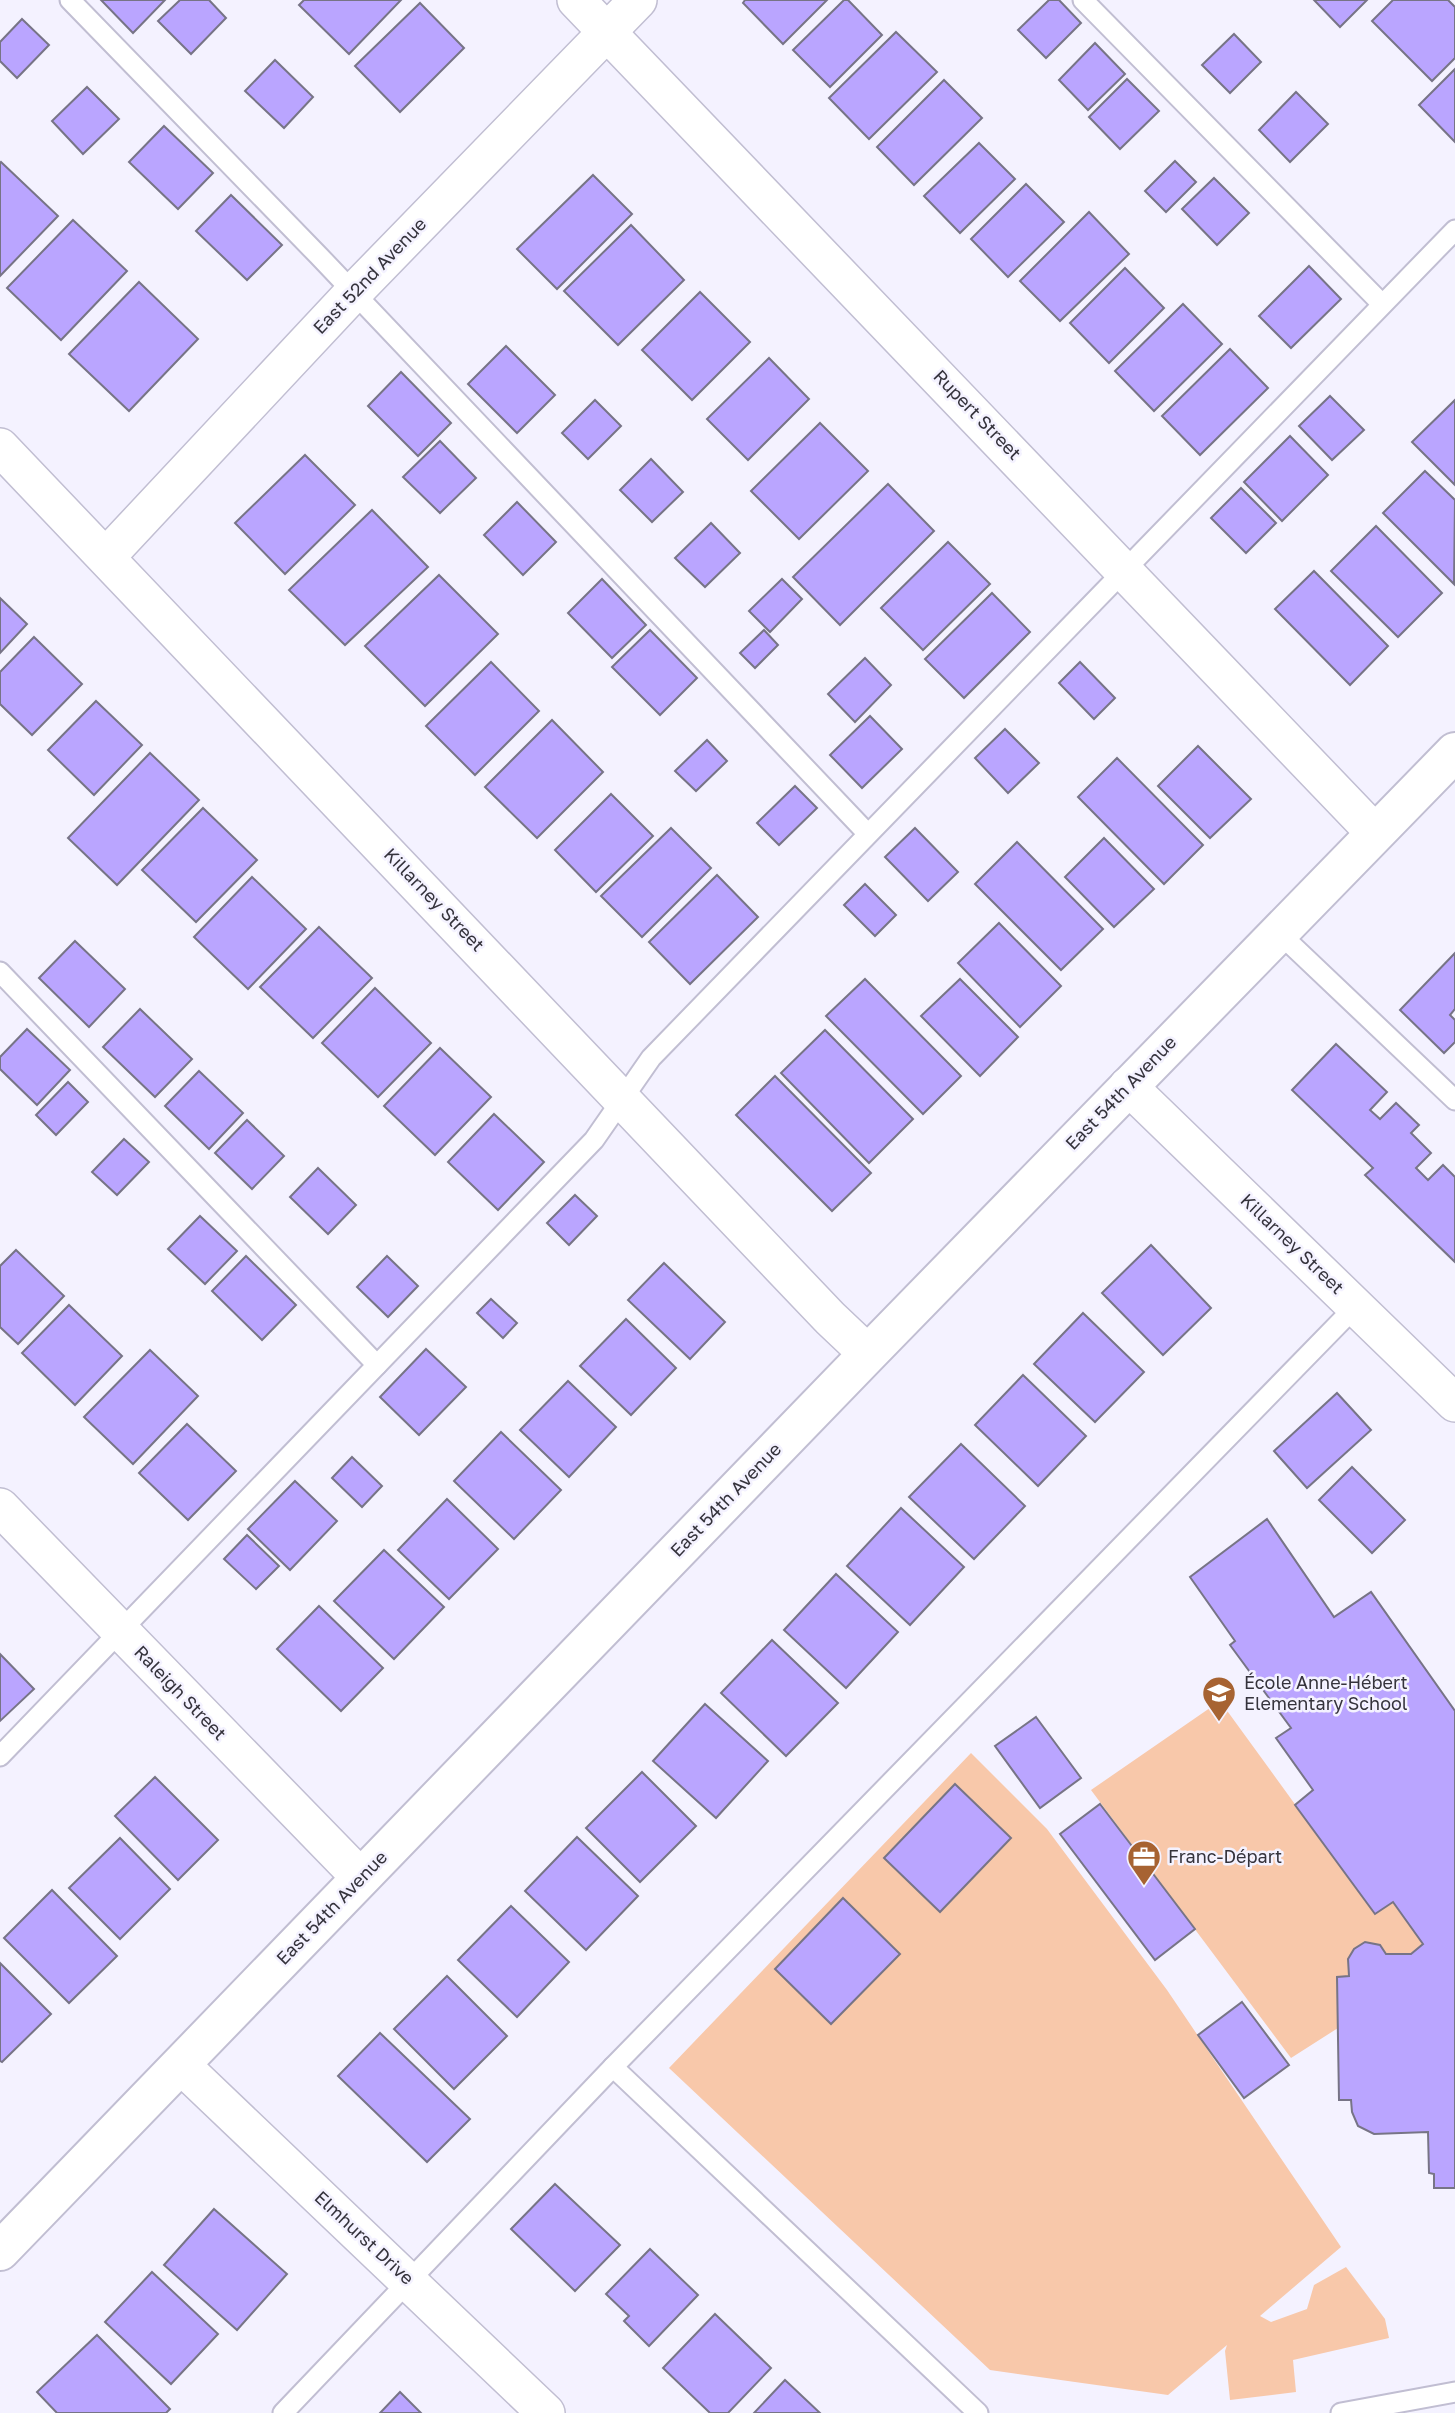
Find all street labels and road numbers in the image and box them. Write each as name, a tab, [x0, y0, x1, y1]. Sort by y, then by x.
street label: East 52nd Avenue	[308, 213, 430, 338]
street label: Rupert Street	[929, 365, 1026, 464]
street label: Killarney Street	[380, 843, 490, 955]
street label: East 54th Avenue	[1060, 1031, 1180, 1154]
street label: Killarney Street	[1237, 1188, 1349, 1298]
street label: East 54th Avenue	[665, 1438, 785, 1561]
street label: Raleigh Street	[130, 1640, 231, 1744]
street label: East 54th Avenue	[271, 1846, 391, 1969]
street label: Elmhurst Drive	[311, 2186, 419, 2289]

